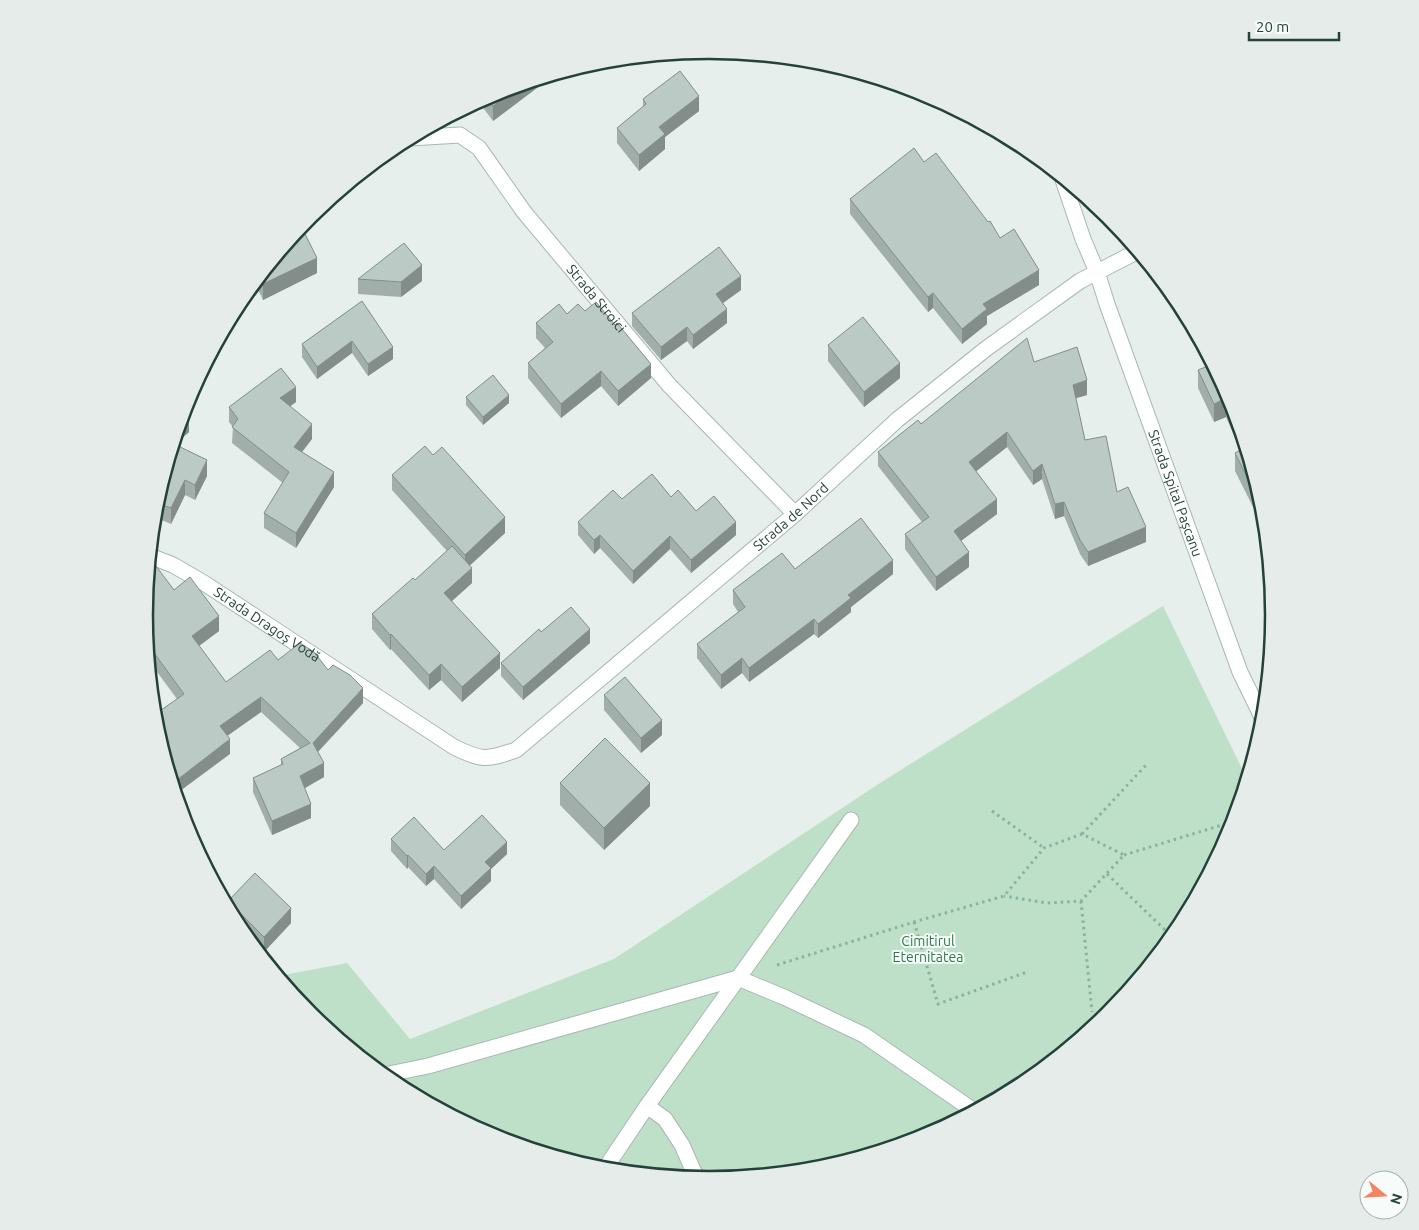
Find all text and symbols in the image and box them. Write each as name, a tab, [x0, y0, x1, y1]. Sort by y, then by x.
scale bar	[1249, 10, 1339, 42]
text: 20 m	[1256, 18, 1289, 35]
street label: Strada Stroici	[563, 261, 629, 336]
street label: Strada Spital Pașcanu	[1145, 428, 1206, 559]
street label: Strada de Nord	[750, 479, 832, 554]
street label: Strada Dragoș Vodă	[211, 584, 323, 665]
park label: Cimitirul Eternitatea	[893, 933, 963, 965]
north arrow	[1359, 1170, 1409, 1220]
text: N	[1387, 1192, 1406, 1206]

